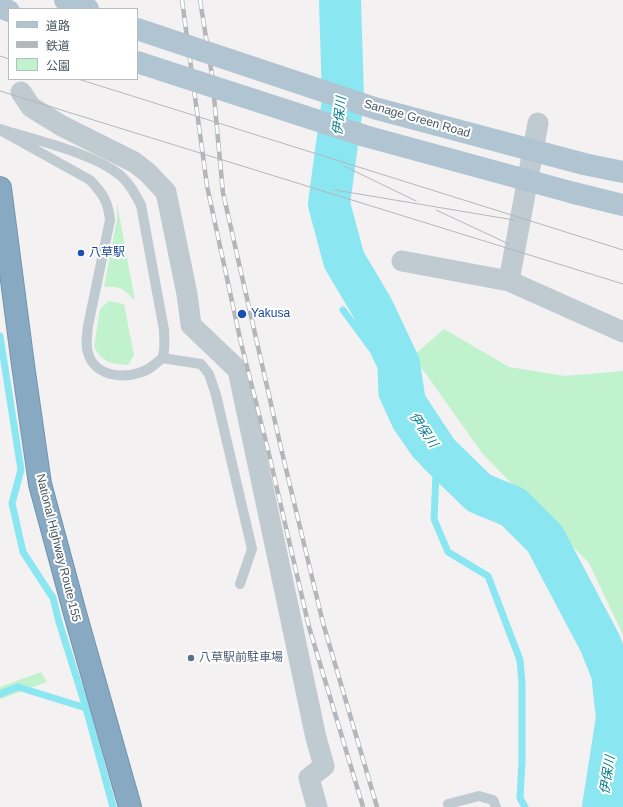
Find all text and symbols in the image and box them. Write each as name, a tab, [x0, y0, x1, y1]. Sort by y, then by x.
legend	[8, 8, 138, 80]
text: 道路	[46, 19, 70, 33]
text: 鉄道	[46, 39, 70, 53]
text: 公園	[46, 59, 70, 73]
water label: 伊保川	[330, 96, 350, 136]
street label: Sanage Green Road	[362, 97, 472, 141]
place label: 八草駅	[89, 246, 125, 260]
marker: 八草駅	[76, 248, 86, 258]
place label: Yakusa	[251, 307, 290, 321]
marker: Yakusa	[236, 308, 248, 320]
water label: 伊保川	[406, 409, 440, 451]
street label: National Highway Route 155	[33, 472, 83, 624]
place label: 八草駅前駐車場	[199, 651, 283, 665]
marker: 八草駅前駐車場	[186, 653, 196, 663]
water label: 伊保川	[597, 755, 619, 795]

